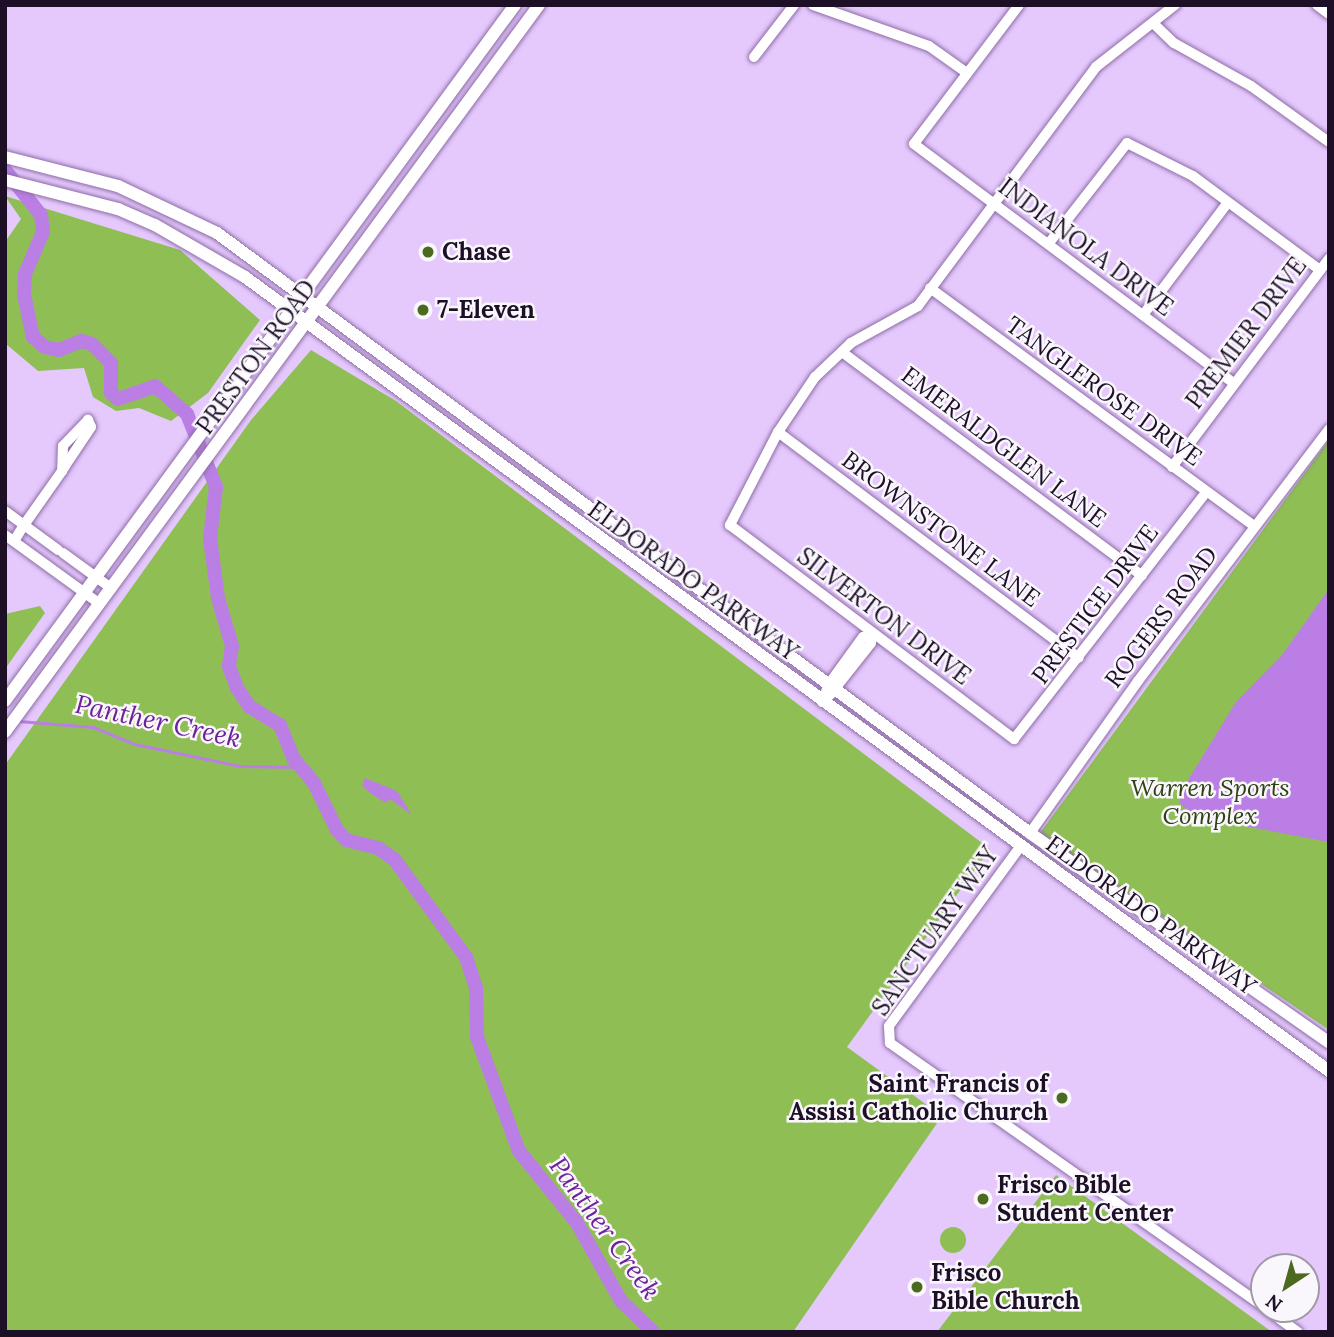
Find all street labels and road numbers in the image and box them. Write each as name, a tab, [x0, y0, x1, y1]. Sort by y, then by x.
street label: INDIANOLA DRIVE	[993, 172, 1179, 322]
street label: PREMIER DRIVE	[1180, 252, 1312, 414]
street label: PRESTON ROAD	[190, 274, 322, 440]
street label: TANGLEROSE DRIVE	[1000, 310, 1208, 472]
street label: EMERALDGLEN LANE	[896, 361, 1112, 533]
street label: BROWNSTONE LANE	[836, 445, 1046, 613]
street label: ELDORADO PARKWAY	[582, 495, 804, 667]
street label: PRESTIGE DRIVE	[1026, 519, 1164, 689]
street label: SILVERTON DRIVE	[792, 541, 976, 691]
street label: ROGERS ROAD	[1099, 541, 1223, 693]
street label: ELDORADO PARKWAY	[1040, 829, 1262, 1001]
street label: SANCTUARY WAY	[866, 841, 1004, 1021]

